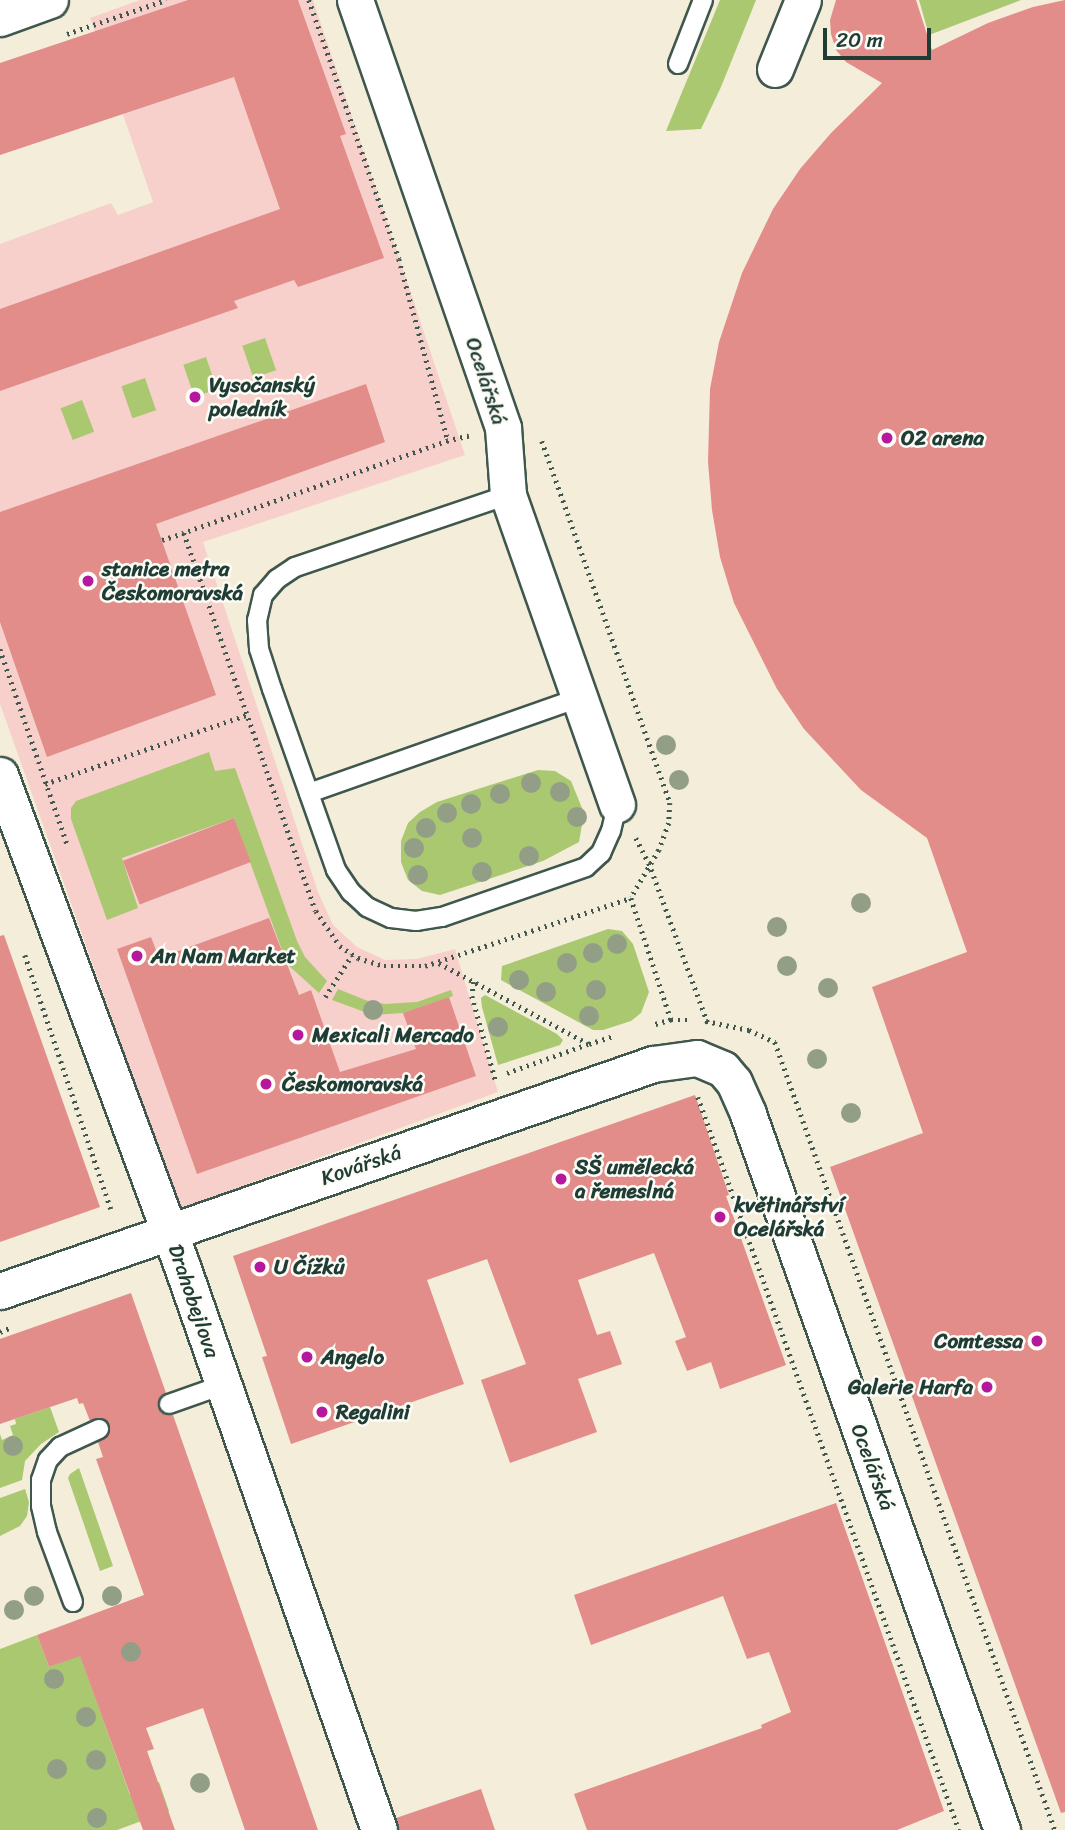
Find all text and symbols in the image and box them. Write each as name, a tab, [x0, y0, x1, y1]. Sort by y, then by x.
scale bar	[827, 14, 936, 58]
text: 20 m	[836, 21, 883, 59]
street label: Ocelářská	[460, 334, 512, 428]
place label: Vysočanský poledník	[209, 372, 315, 422]
marker: Vysočanský poledník	[187, 389, 203, 405]
place label: O2 arena	[901, 425, 984, 451]
marker: O2 arena	[879, 430, 895, 446]
place label: stanice metra Českomoravská	[102, 556, 243, 606]
marker: stanice metra Českomoravská	[80, 573, 96, 589]
place label: An Nam Market	[151, 943, 295, 969]
marker: An Nam Market	[129, 948, 145, 964]
place label: Mexicali Mercado	[312, 1022, 474, 1048]
marker: Mexicali Mercado	[290, 1027, 306, 1043]
place label: Českomoravská	[282, 1071, 423, 1097]
marker: Českomoravská	[256, 1074, 276, 1094]
street label: Kovářská	[317, 1139, 405, 1191]
place label: SŠ umělecká a řemeslná	[575, 1154, 694, 1204]
marker: SŠ umělecká a řemeslná	[553, 1171, 569, 1187]
place label: květinářství Ocelářská	[734, 1192, 844, 1242]
marker: květinářství Ocelářská	[712, 1209, 728, 1225]
street label: Drahobejlova	[163, 1241, 225, 1361]
place label: U Čížků	[274, 1254, 345, 1280]
marker: U Čížků	[252, 1259, 268, 1275]
place label: Comtessa	[934, 1328, 1023, 1354]
marker: Comtessa	[1029, 1333, 1045, 1349]
place label: Angelo	[321, 1344, 384, 1370]
marker: Angelo	[299, 1349, 315, 1365]
place label: Galerie Harfa	[848, 1374, 973, 1400]
marker: Galerie Harfa	[979, 1379, 995, 1395]
place label: Regalini	[336, 1399, 410, 1425]
marker: Regalini	[314, 1404, 330, 1420]
street label: Ocelářská	[846, 1420, 900, 1514]

